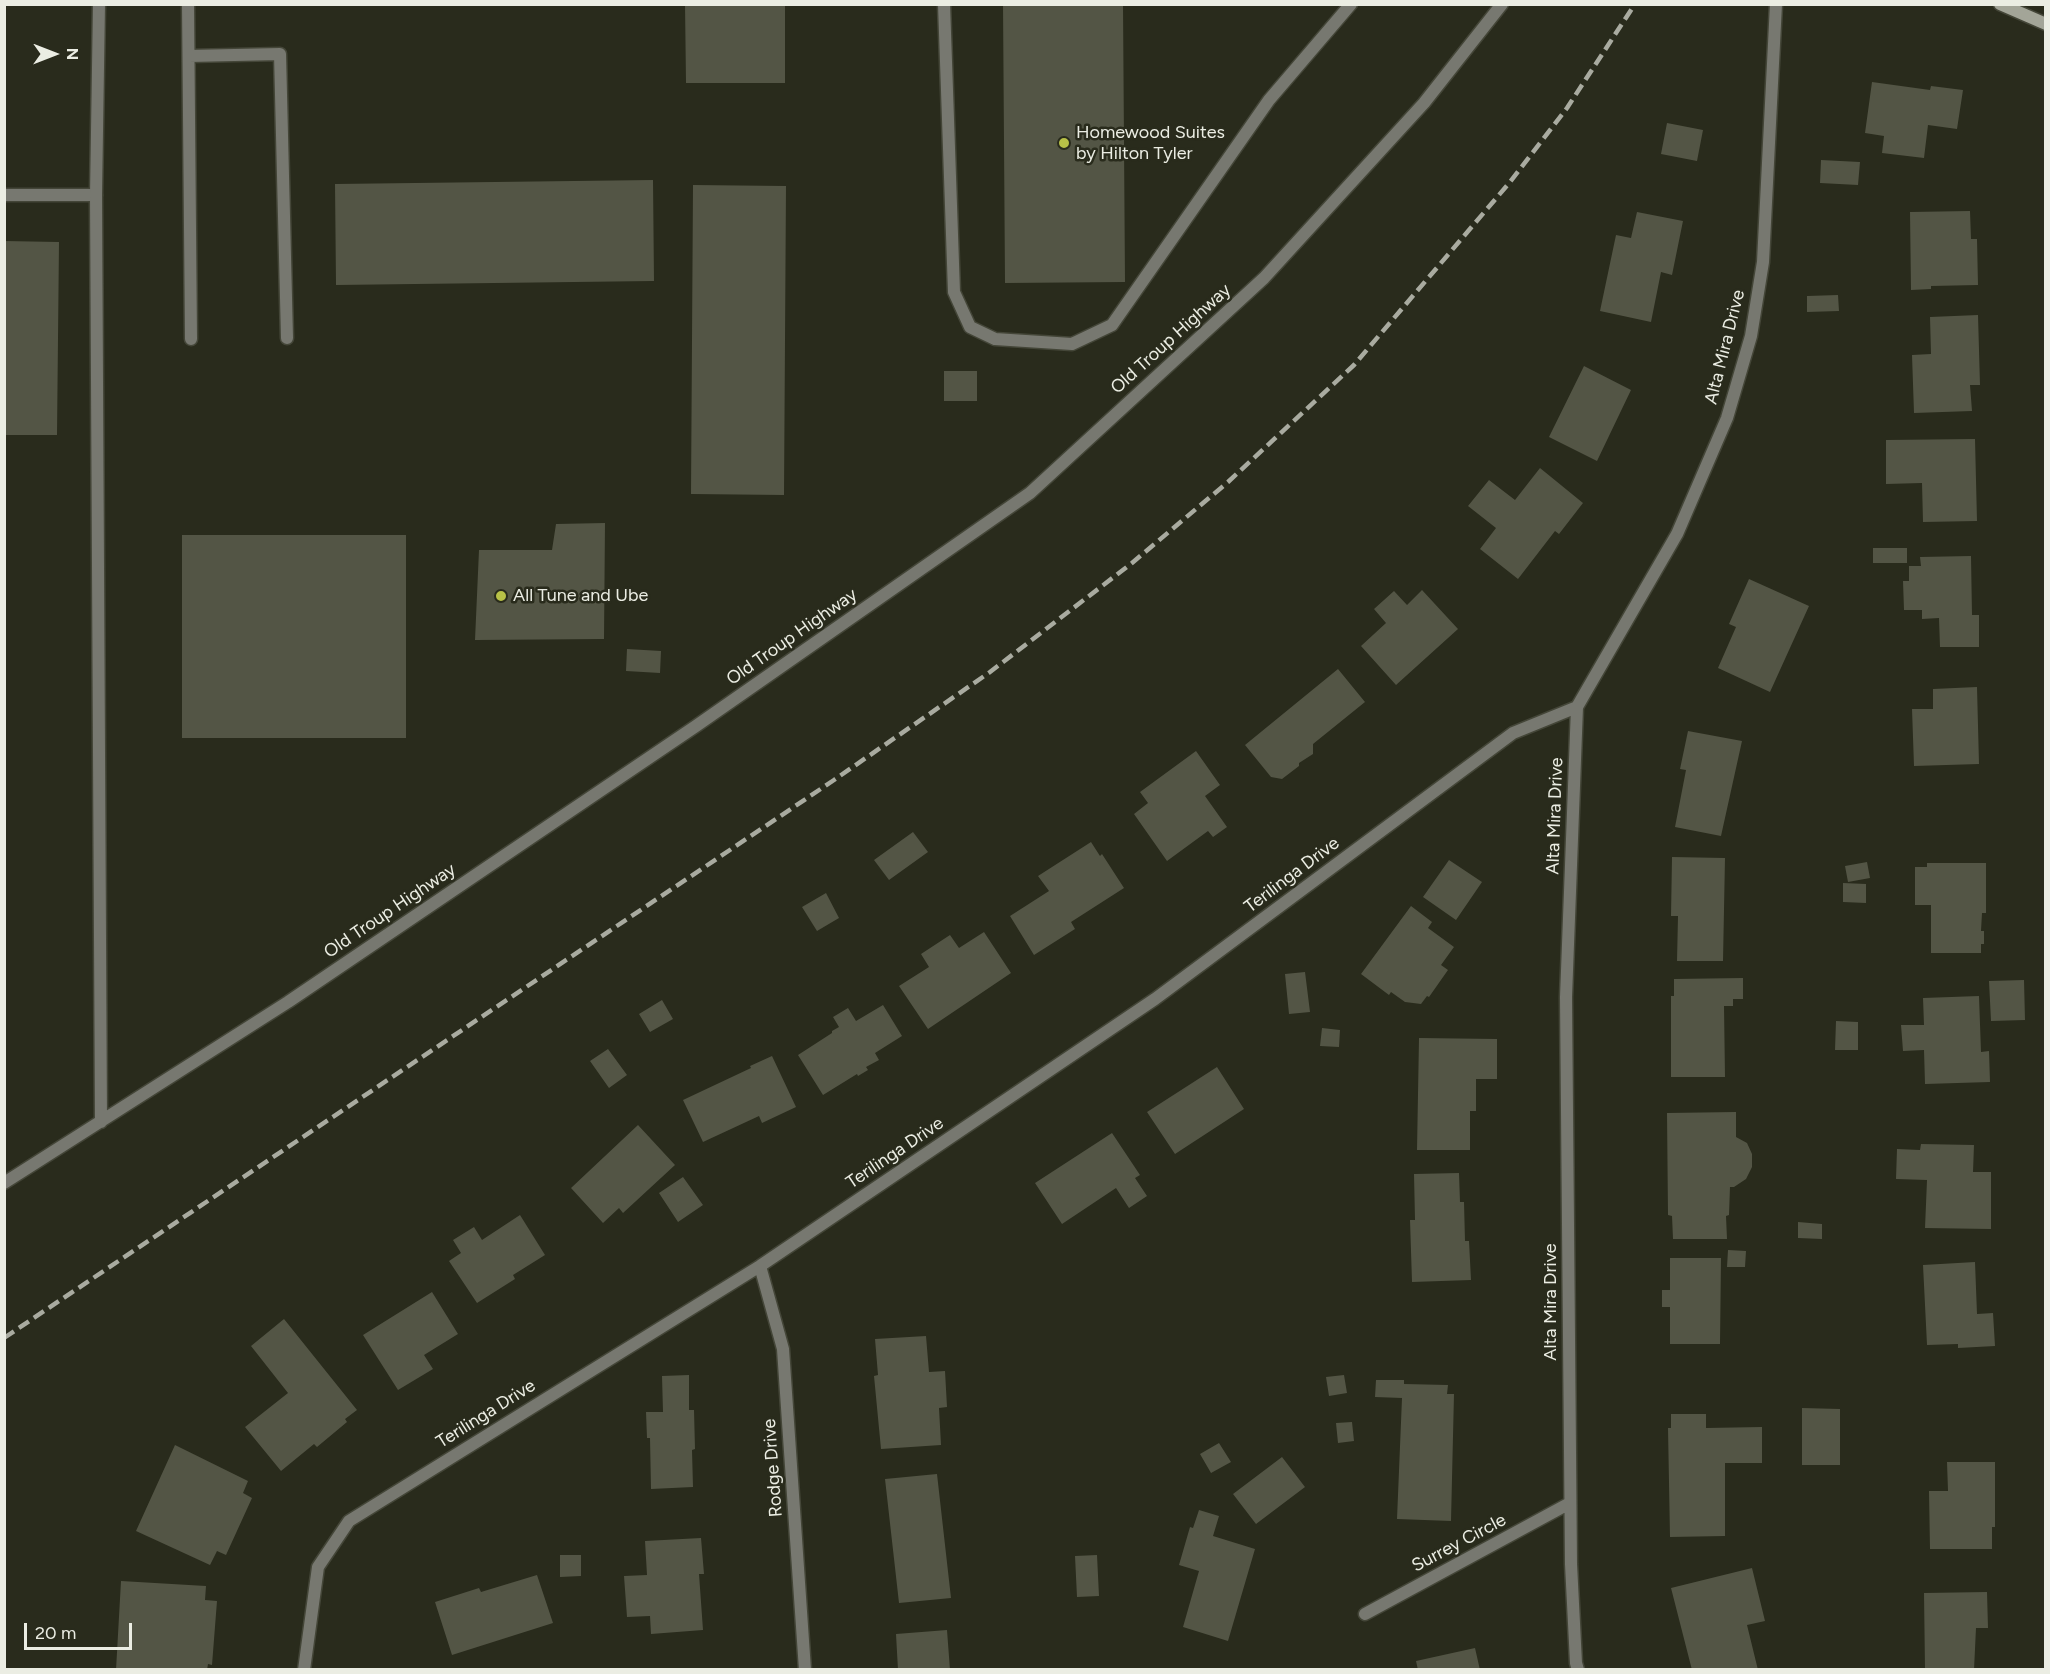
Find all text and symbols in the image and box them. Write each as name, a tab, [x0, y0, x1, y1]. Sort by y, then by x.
north arrow	[24, 24, 84, 84]
text: N	[63, 48, 82, 60]
place label: Homewood Suites by Hilton Tyler	[1076, 122, 1225, 164]
marker: Homewood Suites by Hilton Tyler	[1057, 136, 1071, 150]
street label: Old Troup Highway	[1106, 279, 1236, 399]
street label: Alta Mira Drive	[1700, 287, 1750, 407]
street label: Old Troup Highway	[723, 584, 861, 690]
place label: All Tune and Ube	[513, 585, 648, 607]
marker: All Tune and Ube	[494, 589, 508, 603]
street label: Alta Mira Drive	[1542, 757, 1568, 875]
street label: Terilinga Drive	[1240, 832, 1344, 918]
street label: Old Troup Highway	[320, 859, 460, 963]
street label: Terilinga Drive	[842, 1112, 948, 1194]
street label: Alta Mira Drive	[1540, 1243, 1562, 1361]
street label: Terilinga Drive	[432, 1375, 540, 1453]
street label: Rodge Drive	[759, 1418, 787, 1518]
street label: Surrey Circle	[1408, 1509, 1510, 1577]
scale bar	[27, 1611, 135, 1649]
text: 20 m	[35, 1622, 76, 1644]

